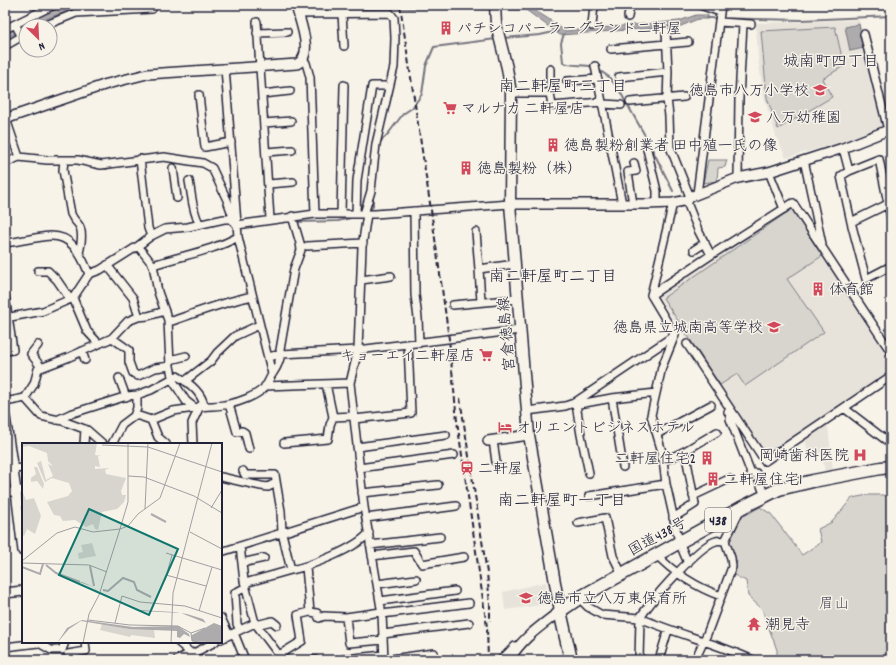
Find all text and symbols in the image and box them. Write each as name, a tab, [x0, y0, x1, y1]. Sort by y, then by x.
north arrow	[18, 18, 58, 58]
place label: パチンコパーラーグランド二軒屋	[457, 19, 682, 41]
building icon: パチンコパーラーグランド二軒屋	[438, 20, 454, 36]
text: N	[35, 37, 47, 54]
district label: 城南町四丁目	[783, 51, 879, 74]
district label: 南二軒屋町三丁目	[499, 76, 627, 99]
place label: 徳島市八万小学校	[689, 81, 809, 103]
school or university icon: 徳島市八万小学校	[812, 82, 828, 98]
place label: マルナカ 二軒屋店	[461, 99, 584, 121]
supermarket icon: マルナカ 二軒屋店	[442, 100, 458, 116]
place label: 八万幼稚園	[766, 108, 841, 130]
school or university icon: 八万幼稚園	[747, 109, 763, 125]
place label: 徳島製粉創業者 田中殖一氏の像	[564, 136, 777, 158]
building icon: 徳島製粉創業者 田中殖一氏の像	[545, 137, 561, 153]
place label: 徳島製粉（株）	[477, 159, 582, 181]
building icon: 徳島製粉（株）	[458, 160, 474, 176]
district label: 南二軒屋町二丁目	[489, 266, 617, 289]
place label: 体育館	[829, 280, 874, 302]
building icon: 体育館	[810, 281, 826, 297]
street label: 宮倉徳島線	[494, 296, 522, 372]
place label: 徳島県立城南高等学校	[613, 318, 763, 340]
school or university icon: 徳島県立城南高等学校	[766, 319, 782, 335]
place label: キョーエイ二軒屋店	[340, 346, 475, 368]
supermarket icon: キョーエイ二軒屋店	[478, 347, 494, 363]
place label: オリエントビジネスホテル	[516, 418, 695, 440]
hotel icon: オリエントビジネスホテル	[497, 419, 513, 435]
inset map	[22, 443, 222, 643]
place label: 岡崎歯科医院	[759, 446, 849, 468]
hospital icon: 岡崎歯科医院	[852, 447, 868, 463]
place label: 二軒屋住宅2	[614, 449, 696, 471]
building icon: 二軒屋住宅2	[699, 450, 715, 466]
place label: 二軒屋	[478, 459, 523, 481]
station icon: 二軒屋	[459, 460, 475, 476]
place label: 二軒屋住宅1	[724, 470, 802, 492]
building icon: 二軒屋住宅1	[705, 471, 721, 487]
district label: 南二軒屋町一丁目	[498, 490, 626, 513]
road number: 438	[705, 508, 731, 532]
street label: 国道438号	[625, 513, 691, 563]
place label: 徳島市立八万東保育所	[537, 589, 687, 611]
school or university icon: 徳島市立八万東保育所	[518, 590, 534, 606]
park label: 眉山	[819, 594, 849, 616]
place label: 潮見寺	[765, 615, 810, 637]
temple icon: 潮見寺	[746, 616, 762, 632]

